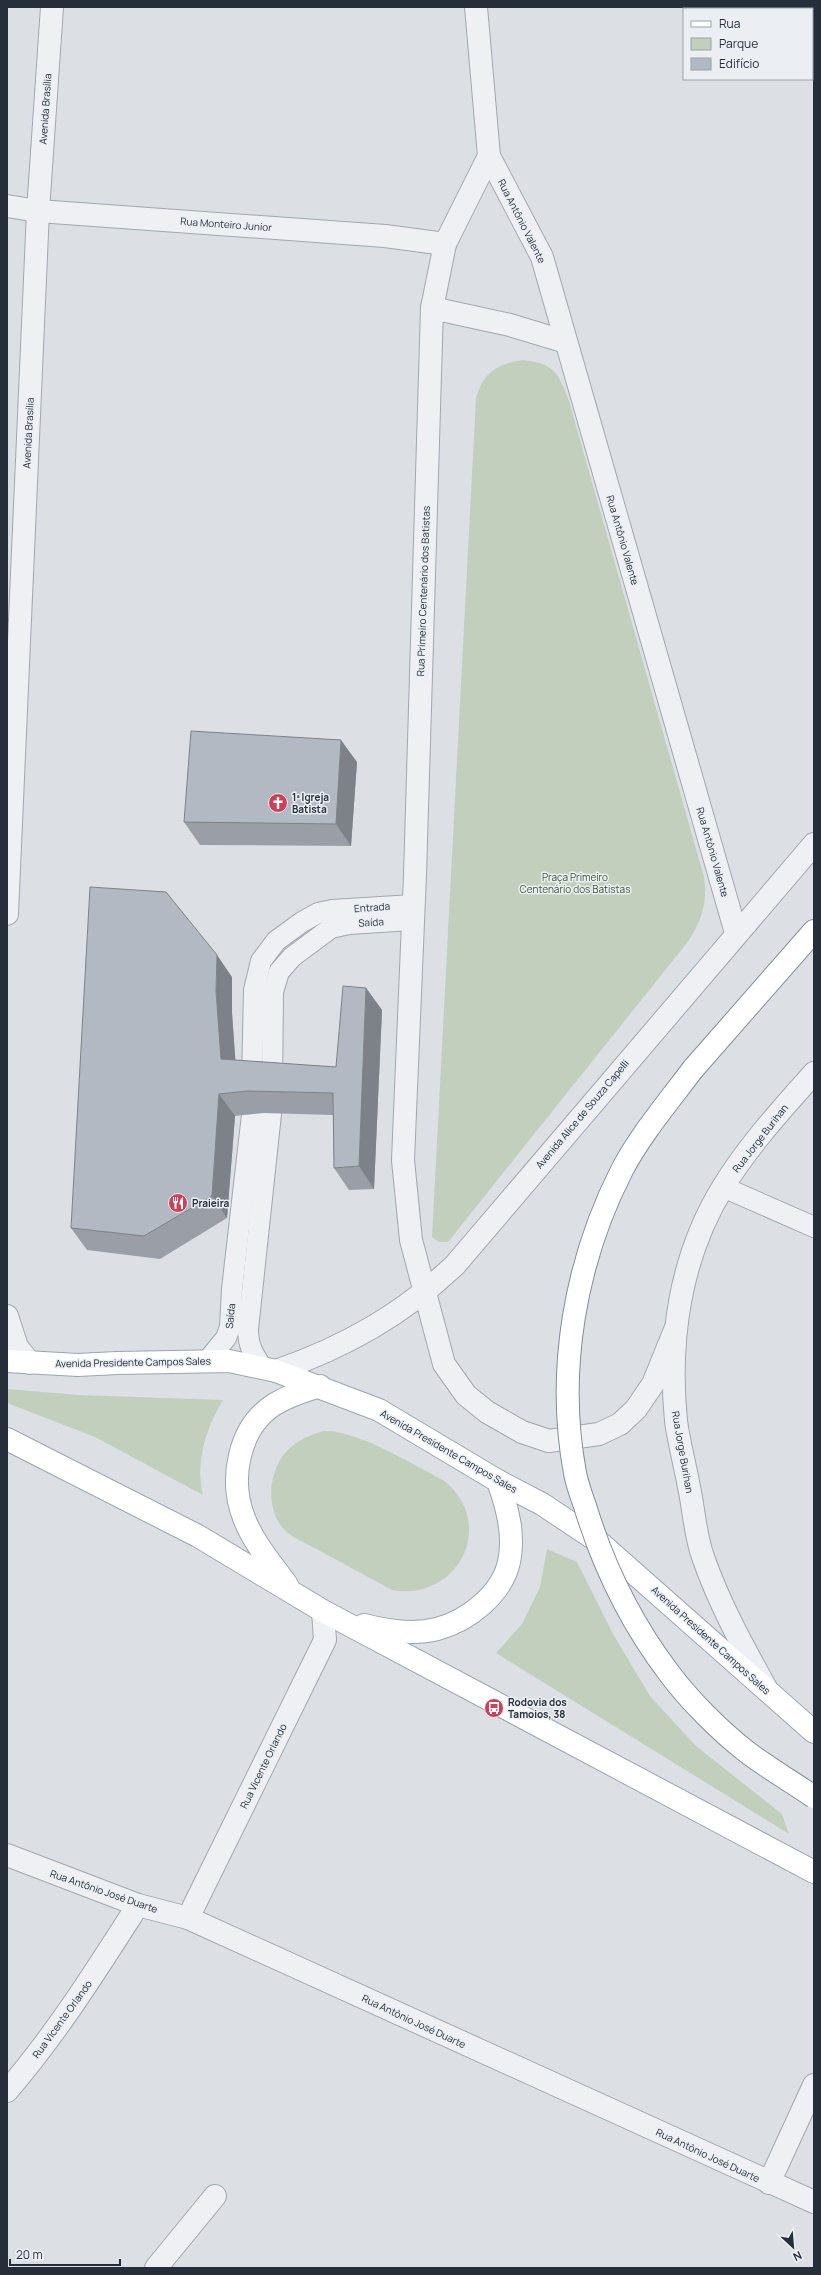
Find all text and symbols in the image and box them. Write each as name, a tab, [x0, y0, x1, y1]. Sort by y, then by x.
legend	[683, 8, 813, 80]
text: Rua	[719, 15, 740, 32]
text: Parque	[719, 35, 758, 52]
text: Edifício	[719, 55, 759, 72]
street label: Avenida Brasília	[36, 73, 54, 145]
street label: Rua Antônio Valente	[495, 177, 549, 266]
street label: Rua Monteiro Junior	[180, 214, 273, 234]
street label: Avenida Brasília	[19, 397, 37, 469]
street label: Rua Antônio Valente	[603, 493, 643, 587]
street label: Rua Primeiro Centenário dos Batistas	[413, 506, 433, 676]
place label: 1ª Igreja Batista	[292, 790, 329, 816]
church icon: 1ª Igreja Batista	[267, 792, 289, 814]
street label: Rua Antônio Valente	[693, 805, 733, 899]
park label: Praça Primeiro Centenário dos Batistas	[520, 870, 630, 896]
street label: Entrada	[354, 899, 390, 915]
street label: Saída	[358, 914, 384, 930]
street label: Avenida Alice de Souza Capelli	[532, 1057, 632, 1171]
street label: Rua Jorge Burihan	[729, 1101, 791, 1175]
restaurant icon: Praieira	[167, 1192, 189, 1214]
place label: Praieira	[192, 1196, 230, 1210]
street label: Saída	[222, 1303, 238, 1329]
street label: Avenida Presidente Campos Sales	[55, 1354, 211, 1370]
street label: Avenida Presidente Campos Sales	[378, 1406, 520, 1496]
street label: Rua Jorge Burihan	[669, 1410, 697, 1494]
street label: Avenida Presidente Campos Sales	[648, 1583, 774, 1697]
place label: Rodovia dos Tamoios, 38	[508, 1695, 567, 1721]
bus stop icon: Rodovia dos Tamoios, 38	[483, 1697, 505, 1719]
street label: Rua Vicente Orlando	[236, 1721, 290, 1811]
street label: Rua Antônio José Duarte	[48, 1866, 160, 1916]
street label: Rua Vicente Orlando	[29, 1977, 95, 2061]
street label: Rua Antônio José Duarte	[360, 1991, 468, 2051]
street label: Rua Antônio José Duarte	[654, 2125, 762, 2185]
north arrow	[773, 2227, 813, 2267]
scale bar	[10, 2241, 120, 2267]
text: 20 m	[16, 2246, 43, 2263]
text: N	[791, 2248, 804, 2265]

